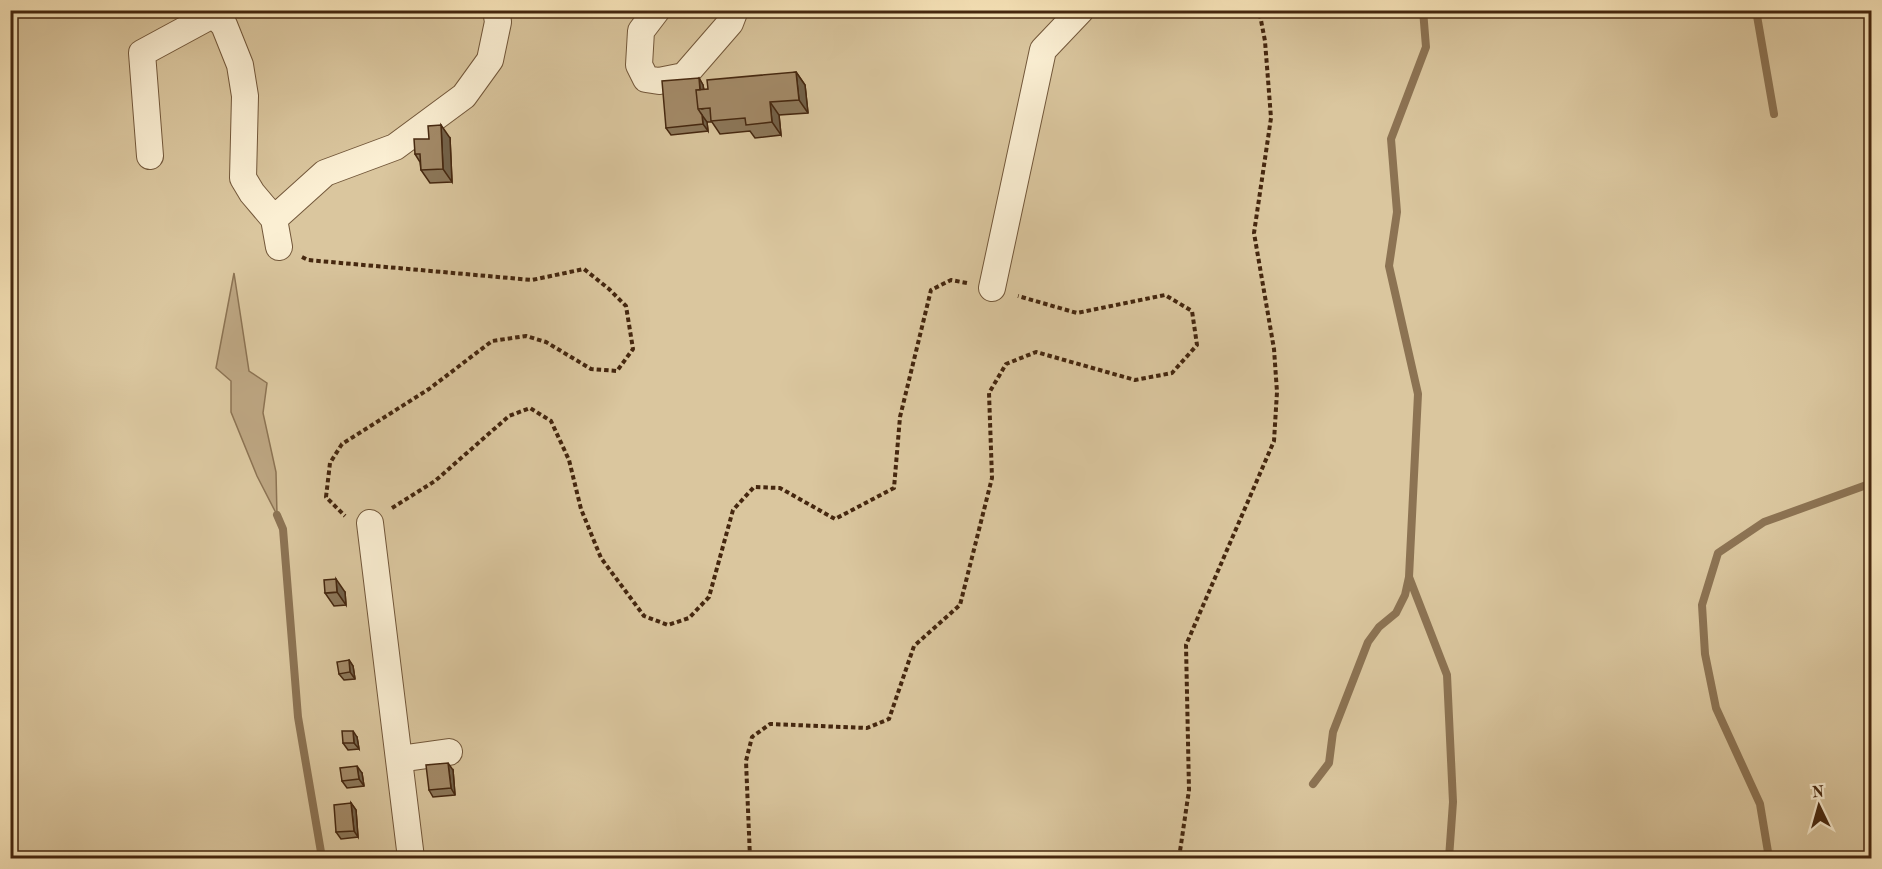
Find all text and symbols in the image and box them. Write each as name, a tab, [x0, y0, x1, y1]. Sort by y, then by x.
north arrow	[1789, 776, 1849, 836]
text: N	[1811, 784, 1825, 802]

